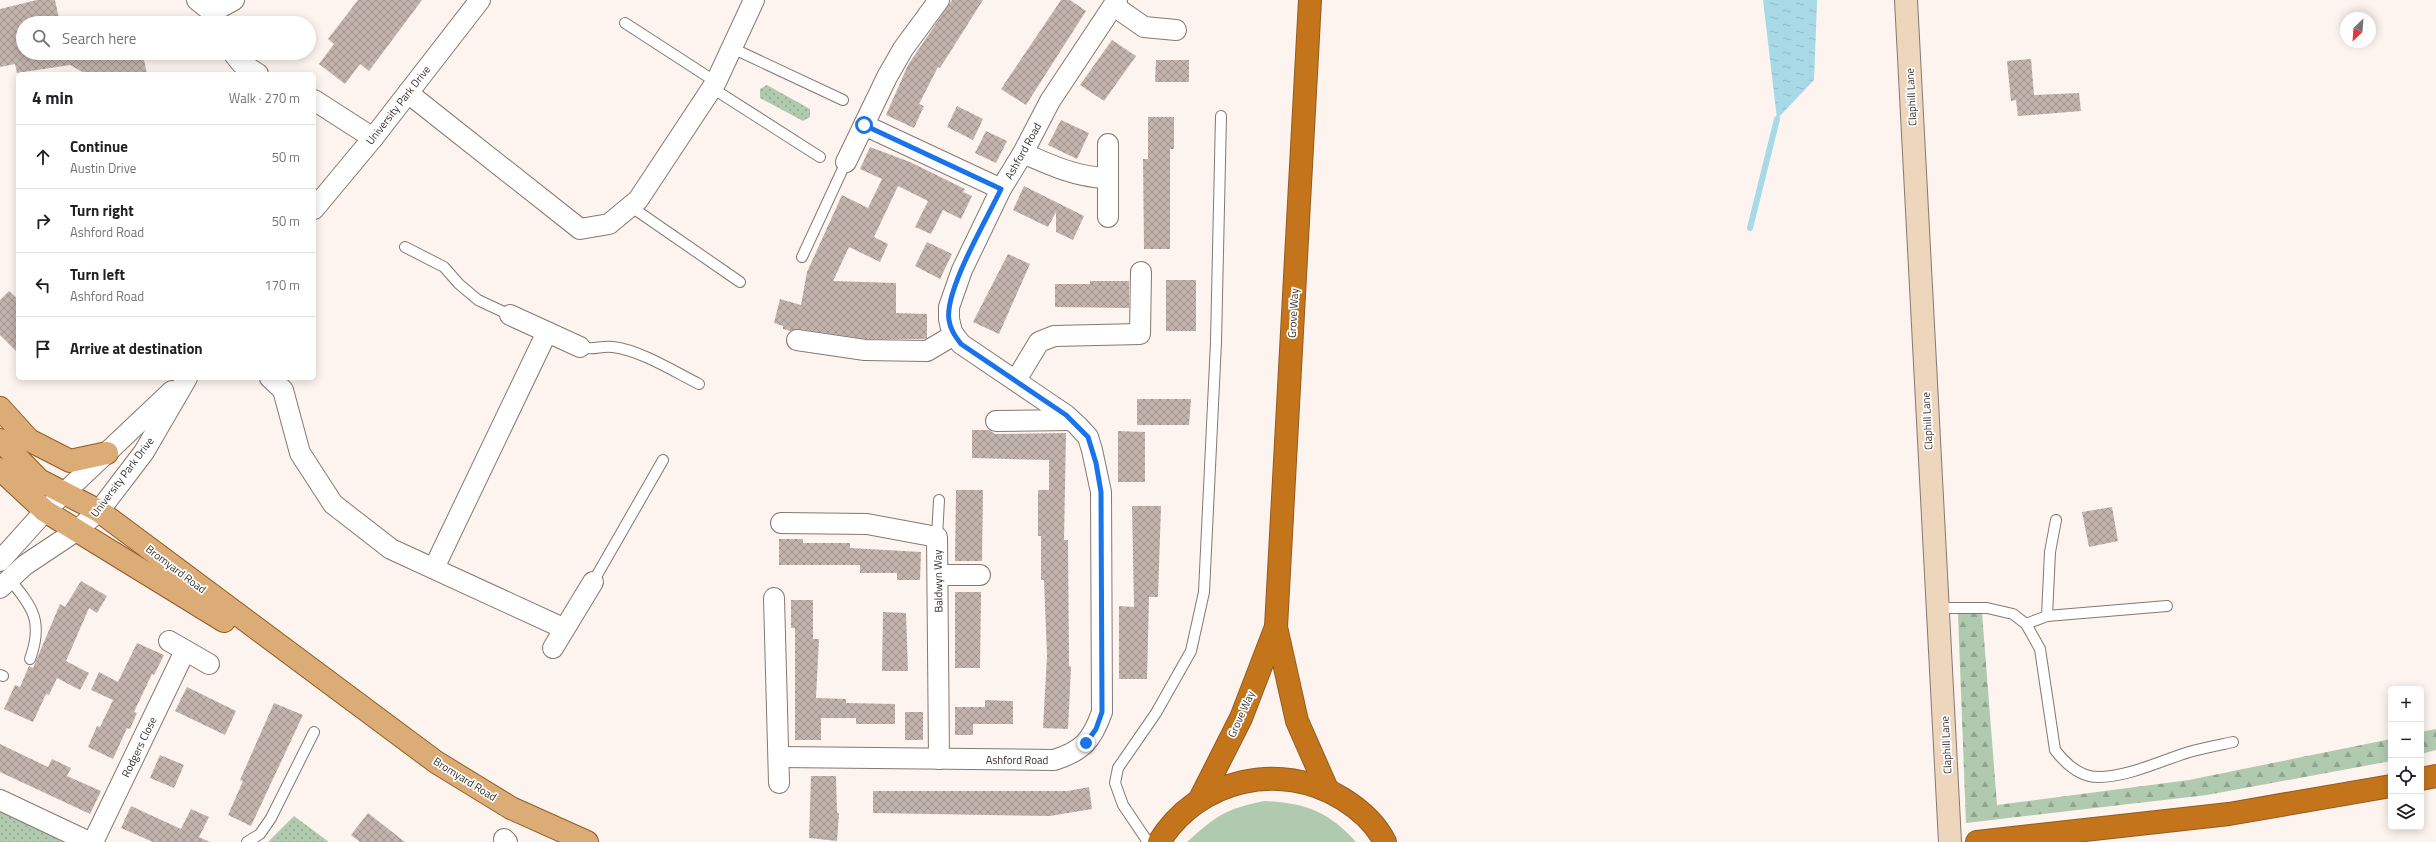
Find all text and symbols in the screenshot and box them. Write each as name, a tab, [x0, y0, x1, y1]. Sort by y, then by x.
north arrow	[2340, 12, 2376, 48]
search box	[16, 16, 316, 60]
icon: search	[30, 27, 52, 49]
text: Search here	[62, 27, 136, 50]
street label: University Park Drive	[362, 62, 434, 148]
street label: Claphill Lane	[1901, 67, 1921, 126]
text: 4 min	[32, 85, 73, 111]
text: Walk · 270 m	[229, 88, 300, 108]
route start	[855, 116, 873, 134]
street label: Ashford Road	[1001, 120, 1045, 182]
text: Continue	[70, 135, 128, 158]
icon: ahead	[32, 146, 54, 168]
text: 50 m	[272, 147, 300, 167]
text: Austin Drive	[70, 158, 136, 178]
text: Turn right	[70, 199, 134, 222]
icon: right	[32, 210, 54, 232]
text: 50 m	[272, 211, 300, 231]
text: Ashford Road	[70, 222, 144, 242]
text: Turn left	[70, 263, 125, 286]
icon: left	[32, 274, 54, 296]
text: 170 m	[264, 275, 300, 295]
text: Ashford Road	[70, 286, 144, 306]
street label: Grove Way	[1284, 287, 1302, 338]
text: Arrive at destination	[70, 337, 203, 360]
icon: arrive	[32, 338, 54, 360]
street label: Claphill Lane	[1917, 391, 1937, 450]
street label: University Park Drive	[87, 433, 158, 520]
street label: Bromyard Road	[142, 541, 210, 597]
street label: Baldwyn Way	[929, 549, 947, 613]
map controls	[2388, 686, 2424, 830]
button: +	[2388, 686, 2424, 722]
street label: Grove Way	[1224, 687, 1259, 740]
street label: Rodgers Close	[117, 713, 161, 780]
street label: Claphill Lane	[1936, 715, 1956, 774]
button: −	[2388, 722, 2424, 758]
route end	[1077, 734, 1095, 752]
street label: Ashford Road	[986, 752, 1048, 768]
street label: Bromyard Road	[430, 753, 500, 805]
button: locate	[2388, 758, 2424, 794]
button: layers	[2388, 794, 2424, 830]

